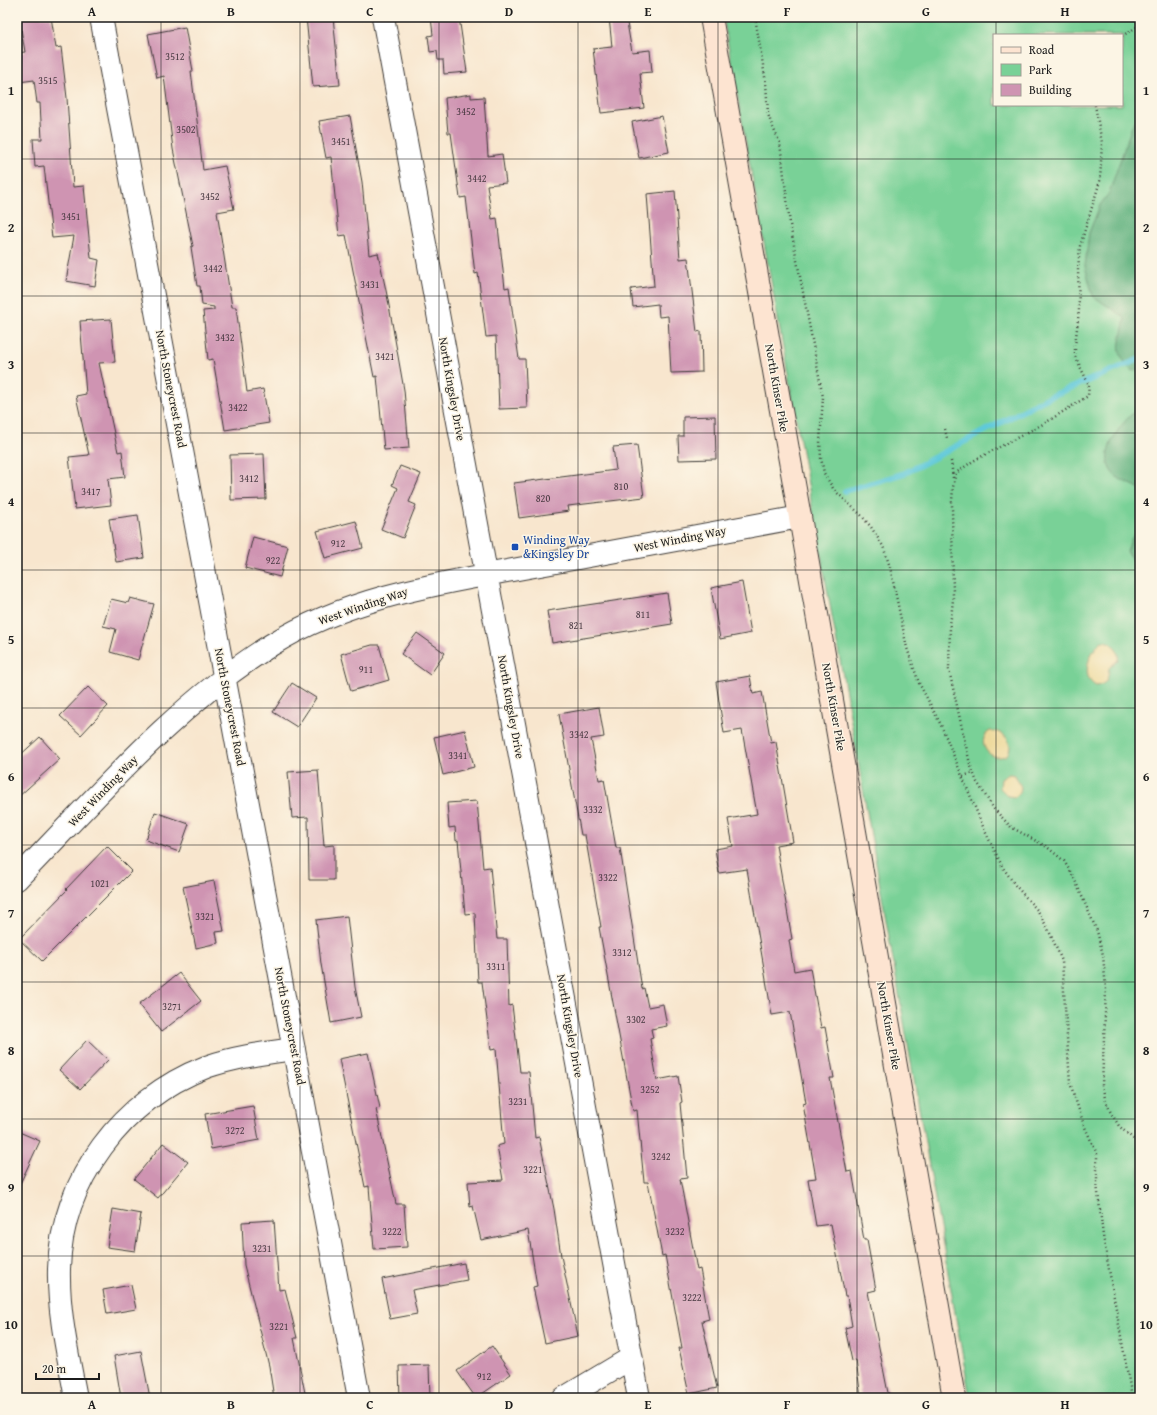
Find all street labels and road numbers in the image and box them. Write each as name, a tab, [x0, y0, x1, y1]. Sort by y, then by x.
street label: North Stoneycrest Road	[152, 329, 191, 450]
street label: North Kingsley Drive	[435, 336, 470, 442]
street label: North Kinser Pike	[761, 343, 794, 434]
street label: West Winding Way	[632, 521, 728, 556]
street label: West Winding Way	[316, 582, 410, 629]
street label: North Stoneycrest Road	[211, 647, 250, 768]
street label: North Kingsley Drive	[494, 654, 529, 760]
street label: North Kinser Pike	[818, 662, 851, 753]
street label: West Winding Way	[64, 751, 141, 830]
street label: North Stoneycrest Road	[271, 966, 310, 1087]
street label: North Kingsley Drive	[553, 973, 588, 1079]
street label: North Kinser Pike	[873, 981, 906, 1072]

